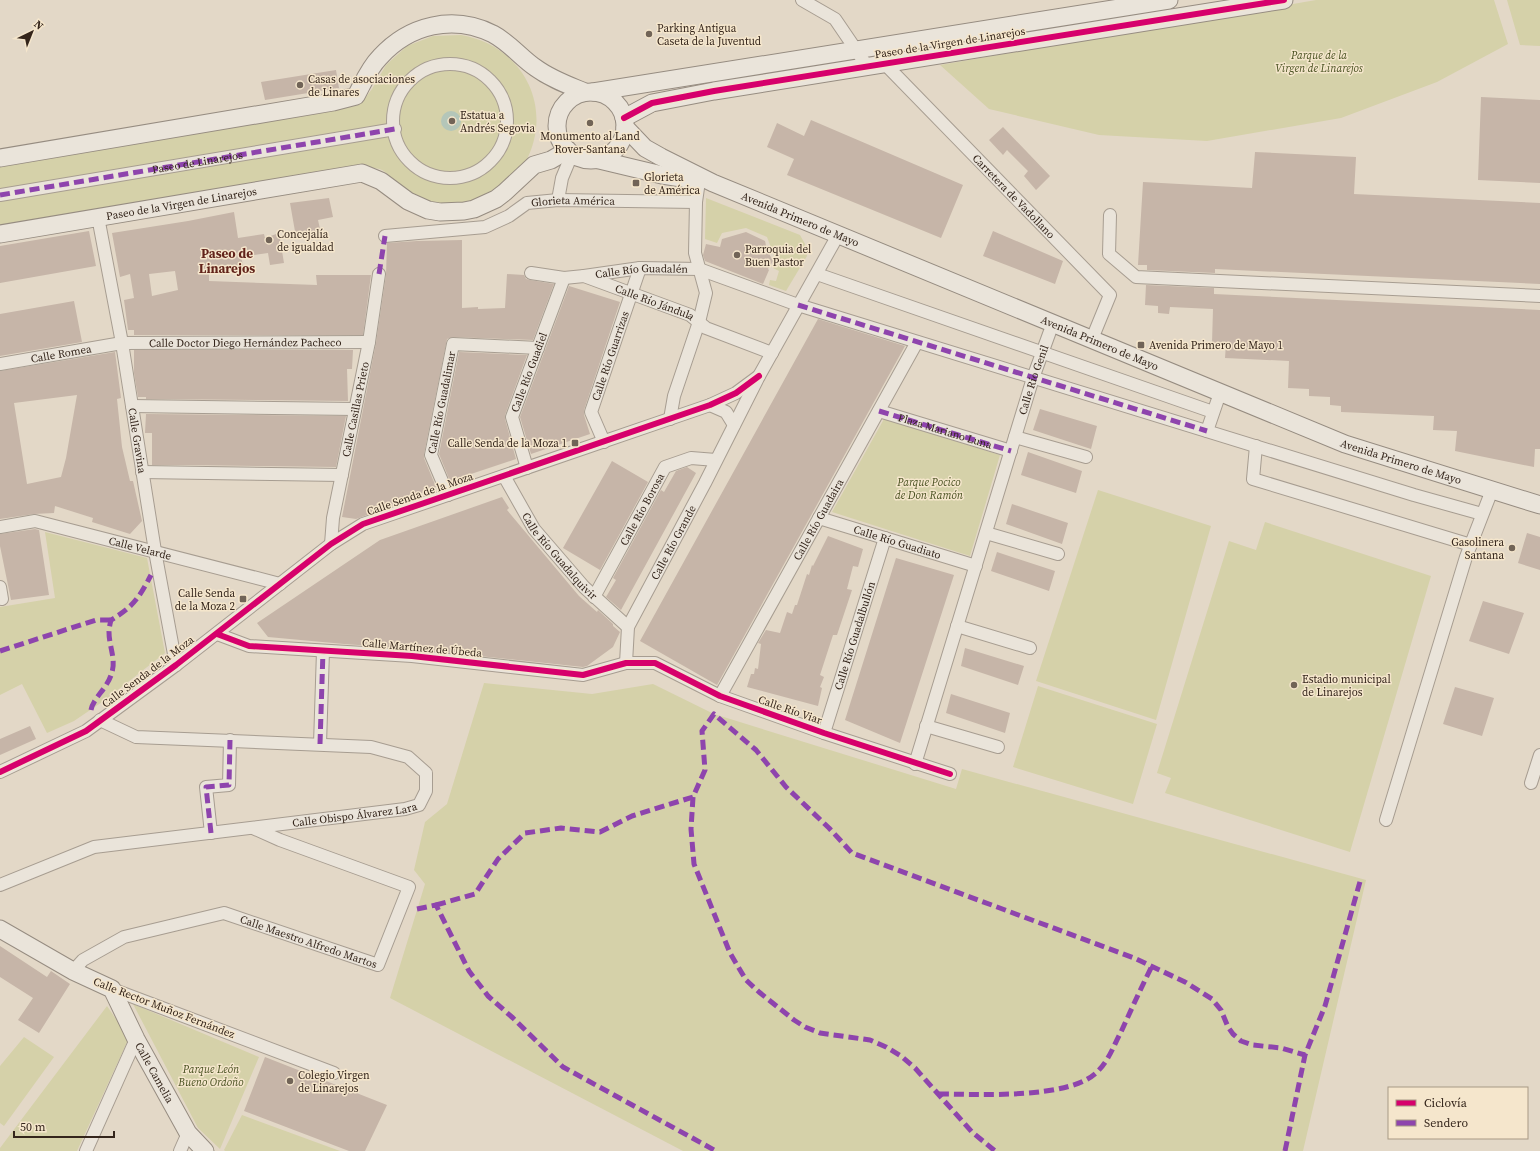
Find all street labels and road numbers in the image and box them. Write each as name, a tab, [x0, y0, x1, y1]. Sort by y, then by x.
street label: Paseo de la Virgen de Linarejos	[874, 24, 1027, 62]
street label: Paseo de Linarejos	[151, 147, 244, 177]
street label: Carretera de Vadollano	[969, 151, 1058, 242]
street label: Paseo de la Virgen de Linarejos	[105, 183, 258, 223]
street label: Avenida Primero de Mayo	[739, 188, 861, 250]
street label: Glorieta América	[530, 192, 615, 210]
street label: Calle Río Guadalén	[594, 260, 689, 282]
street label: Calle Río Jándula	[613, 281, 699, 324]
street label: Calle Río Guarrizas	[588, 309, 632, 403]
street label: Avenida Primero de Mayo	[1039, 312, 1161, 374]
street label: Calle Río Guadiel	[507, 330, 551, 414]
street label: Calle Doctor Diego Hernández Pacheco	[149, 335, 341, 350]
street label: Calle Romea	[30, 341, 93, 366]
street label: Calle Río Genil	[1015, 343, 1052, 417]
street label: Calle Río Guadalimar	[424, 349, 459, 455]
street label: Calle Casillas Prieto	[338, 360, 372, 458]
street label: Calle Gravina	[125, 407, 150, 475]
street label: Plaza Mariano Luna	[896, 410, 994, 452]
street label: Avenida Primero de Mayo	[1338, 435, 1463, 488]
street label: Calle Senda de la Moza	[365, 469, 476, 519]
street label: Calle Río Borosa	[616, 470, 668, 548]
street label: Calle Río Guadaira	[790, 476, 847, 563]
street label: Calle Río Grande	[647, 502, 699, 582]
street label: Calle Río Guadalquivir	[519, 510, 601, 603]
street label: Calle Río Guadiato	[852, 522, 943, 562]
street label: Calle Velarde	[107, 533, 173, 563]
street label: Calle Río Guadalbullón	[830, 579, 879, 692]
street label: Calle Senda de la Moza	[99, 632, 197, 712]
street label: Calle Martínez de Úbeda	[361, 635, 483, 661]
street label: Calle Río Viar	[756, 692, 824, 728]
street label: Calle Obispo Álvarez Lara	[291, 798, 419, 830]
street label: Calle Maestro Alfredo Martos	[238, 911, 379, 972]
street label: Calle Rector Muñoz Fernández	[91, 974, 237, 1042]
street label: Calle Camelia	[132, 1039, 178, 1106]

